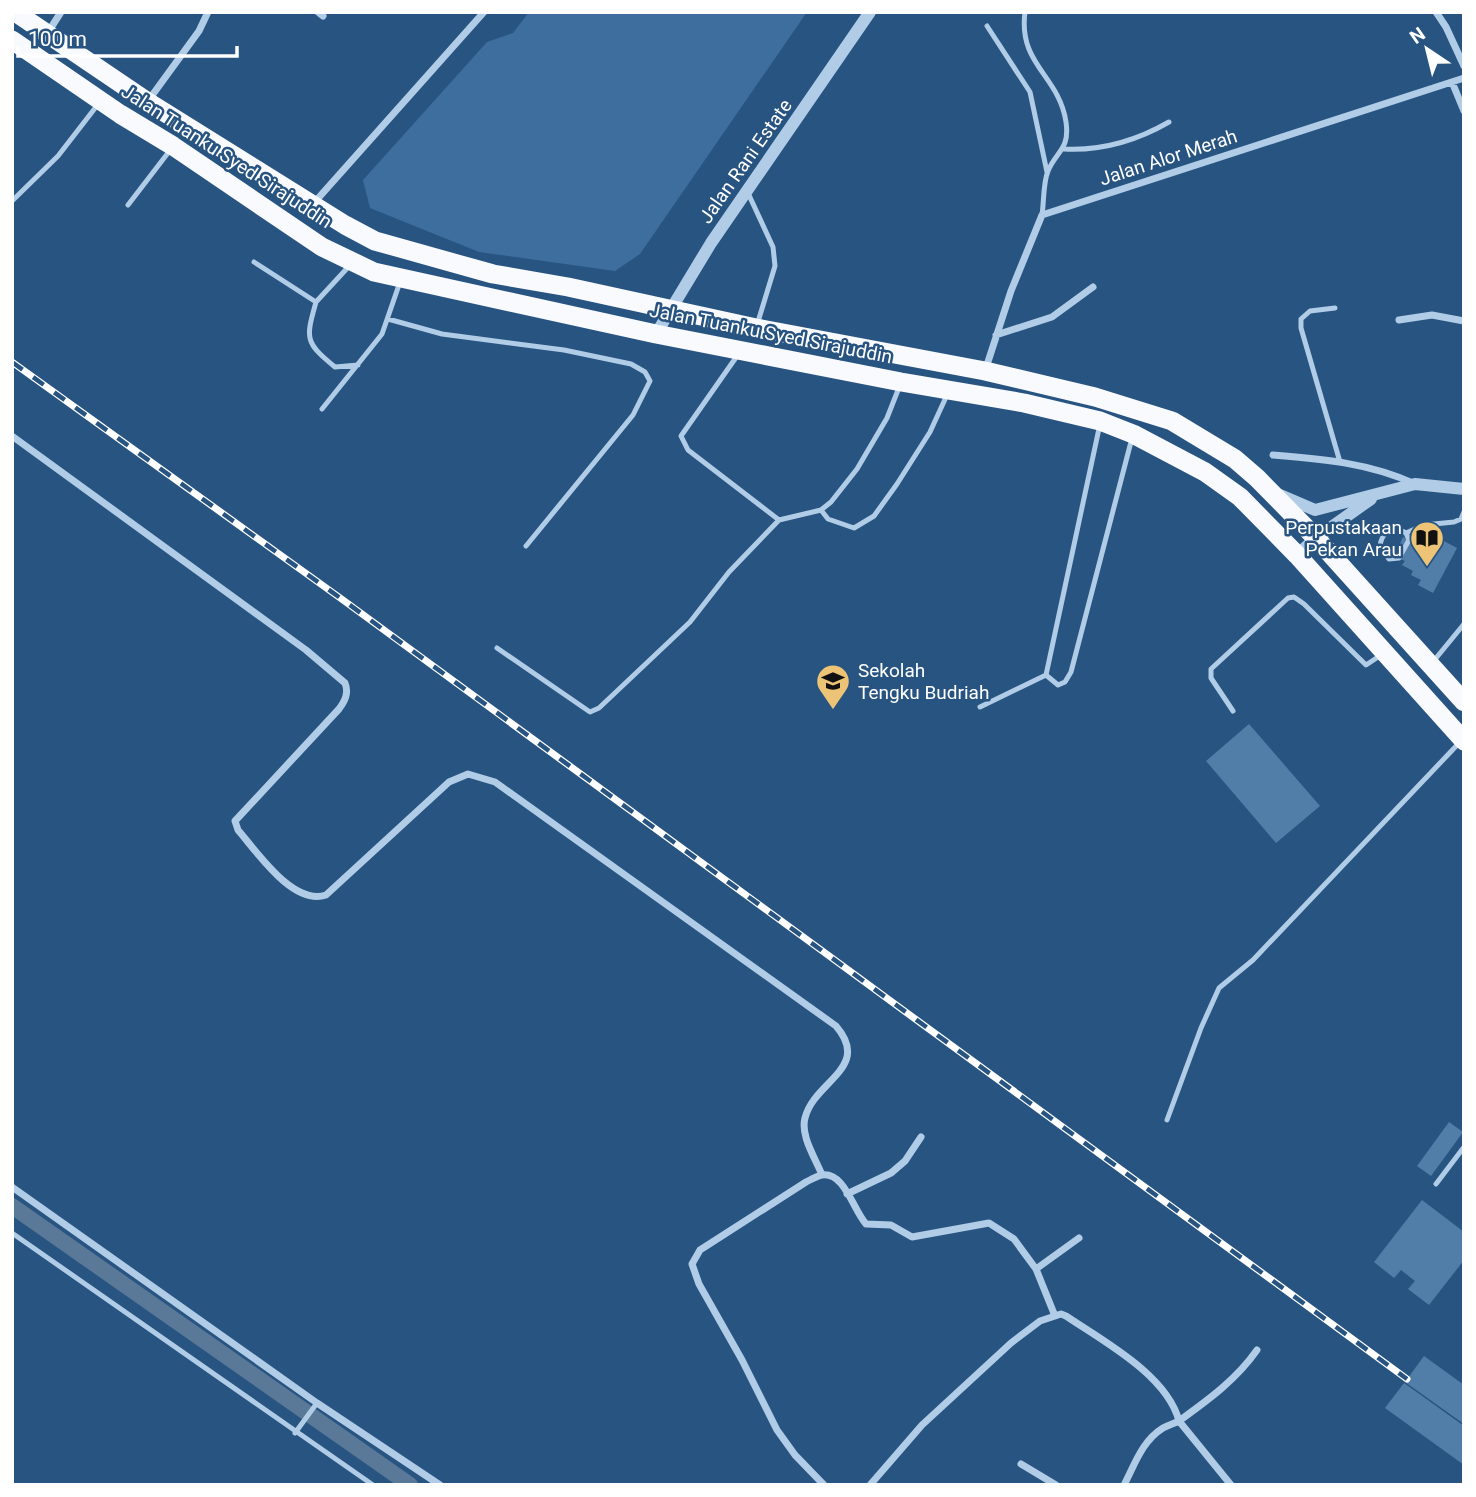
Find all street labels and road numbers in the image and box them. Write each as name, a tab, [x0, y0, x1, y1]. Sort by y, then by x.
street label: Jalan Tuanku Syed Sirajuddin	[117, 80, 336, 233]
street label: Jalan Rani Estate	[694, 95, 797, 228]
street label: Jalan Alor Merah	[1096, 124, 1240, 191]
street label: Jalan Tuanku Syed Sirajuddin	[648, 299, 894, 368]

